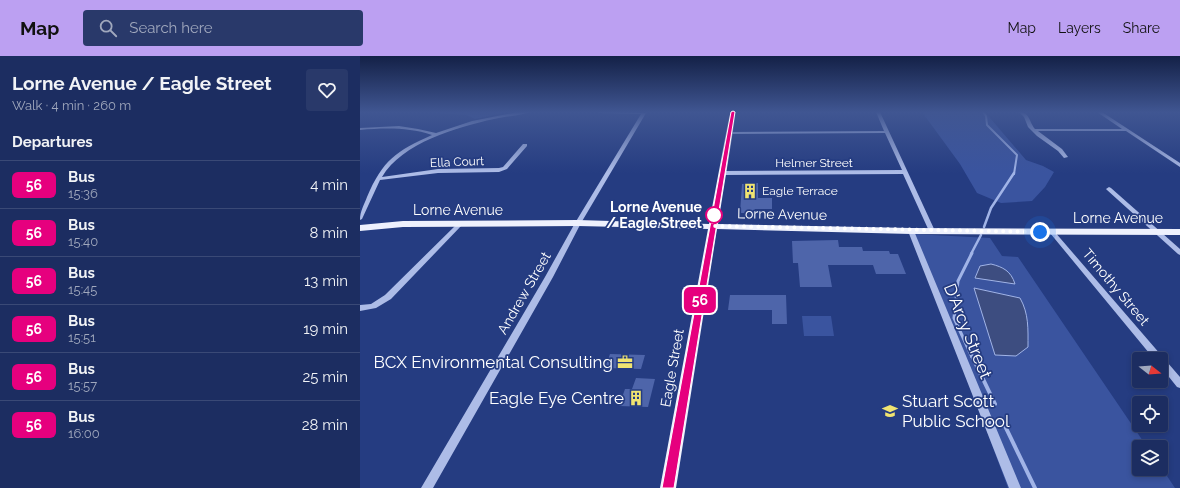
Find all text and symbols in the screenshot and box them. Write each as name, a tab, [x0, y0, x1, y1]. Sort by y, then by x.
search box	[83, 10, 363, 46]
text: Map	[20, 17, 59, 39]
icon: search	[97, 17, 119, 39]
text: Search here	[129, 19, 213, 37]
text: Map	[1008, 20, 1036, 36]
text: Layers	[1058, 20, 1101, 36]
text: Share	[1123, 20, 1160, 36]
button: heart	[306, 69, 348, 111]
text: Lorne Avenue / Eagle Street	[12, 72, 272, 94]
text: Walk · 4 min · 260 m	[12, 98, 131, 113]
text: Departures	[12, 133, 93, 151]
street label: Ella Court	[430, 154, 484, 170]
street label: Helmer Street	[775, 156, 853, 170]
text: Bus	[68, 168, 95, 186]
text: 4 min	[310, 176, 348, 194]
text: 56	[26, 177, 42, 193]
building icon: Eagle Terrace	[741, 182, 759, 200]
place label: Eagle Terrace	[762, 184, 838, 198]
text: 15:36	[68, 186, 98, 201]
place label: Lorne Avenue / Eagle Street	[606, 199, 703, 231]
street label: Lorne Avenue	[413, 202, 503, 218]
street label: Lorne Avenue	[737, 205, 827, 223]
marker: Lorne Avenue / Eagle Street	[705, 206, 723, 224]
street label: Lorne Avenue	[1073, 210, 1163, 226]
text: Bus	[68, 216, 95, 234]
your location	[1030, 222, 1050, 242]
text: 8 min	[309, 224, 348, 242]
text: 56	[26, 225, 42, 241]
text: 15:40	[68, 234, 98, 249]
street label: Timothy Street	[1079, 245, 1153, 329]
street label: Andrew Street	[494, 249, 554, 337]
text: Bus	[68, 264, 95, 282]
text: 13 min	[304, 272, 348, 290]
text: 56	[26, 273, 42, 289]
street label: D'Arcy Street	[940, 280, 996, 382]
text: 15:45	[68, 282, 97, 297]
line badge: 56	[682, 287, 718, 313]
text: 56	[692, 292, 708, 308]
text: Bus	[68, 312, 95, 330]
text: 19 min	[303, 320, 348, 338]
text: 56	[26, 321, 42, 337]
street label: Eagle Street	[657, 327, 687, 408]
text: 15:51	[68, 330, 96, 345]
place label: BCX Environmental Consulting	[373, 352, 613, 372]
north arrow	[1132, 352, 1168, 388]
map controls	[1132, 352, 1168, 476]
office icon: BCX Environmental Consulting	[616, 353, 634, 371]
text: Bus	[68, 360, 95, 378]
text: 25 min	[302, 368, 348, 386]
text: 56	[26, 369, 42, 385]
text: 15:57	[68, 378, 97, 393]
place label: Eagle Eye Centre	[489, 388, 624, 408]
building icon: Eagle Eye Centre	[627, 389, 645, 407]
place label: Stuart Scott Public School	[902, 391, 1010, 431]
button: locate	[1132, 396, 1168, 432]
school or university icon: Stuart Scott Public School	[881, 402, 899, 420]
text: Bus	[68, 408, 95, 426]
text: 28 min	[302, 416, 348, 434]
text: 56	[26, 417, 42, 433]
text: 16:00	[68, 426, 100, 441]
button: layers	[1132, 440, 1168, 476]

